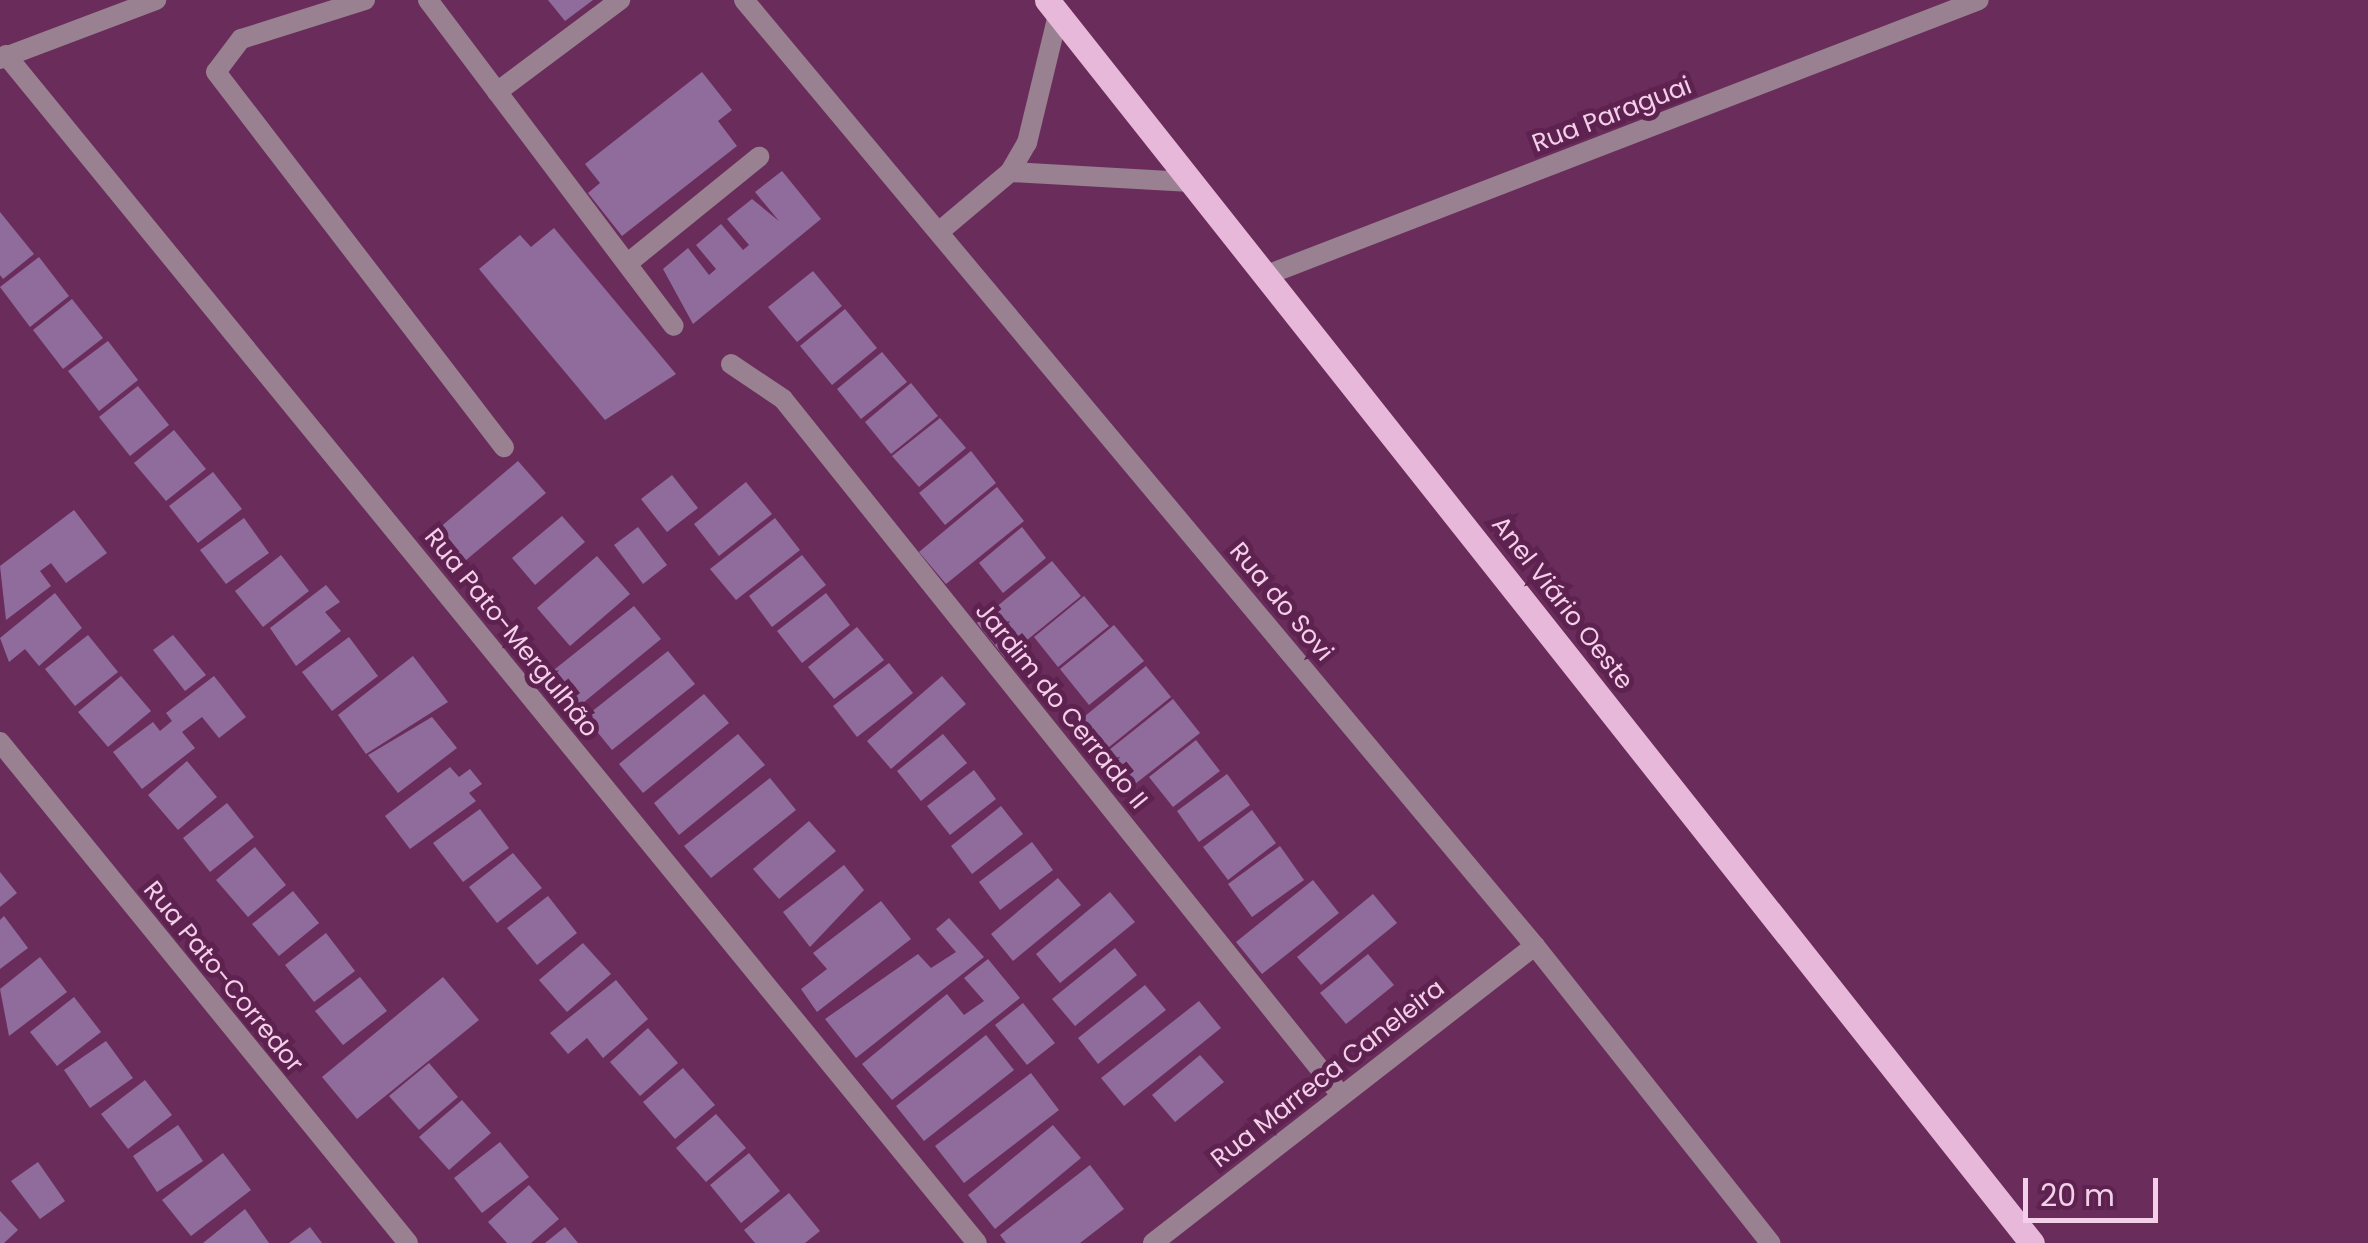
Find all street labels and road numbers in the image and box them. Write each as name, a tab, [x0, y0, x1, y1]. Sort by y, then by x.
street label: Rua Paraguai	[1528, 71, 1696, 159]
street label: Anel Viário Oeste	[1485, 510, 1639, 696]
street label: Rua Pato-Mergulhão	[418, 523, 604, 743]
street label: Rua do Sovi	[1223, 537, 1339, 667]
street label: Jardim do Cerrado II	[969, 597, 1153, 815]
street label: Rua Pato-Corredor	[137, 876, 309, 1078]
street label: Rua Marreca Caneleira	[1205, 974, 1451, 1174]

